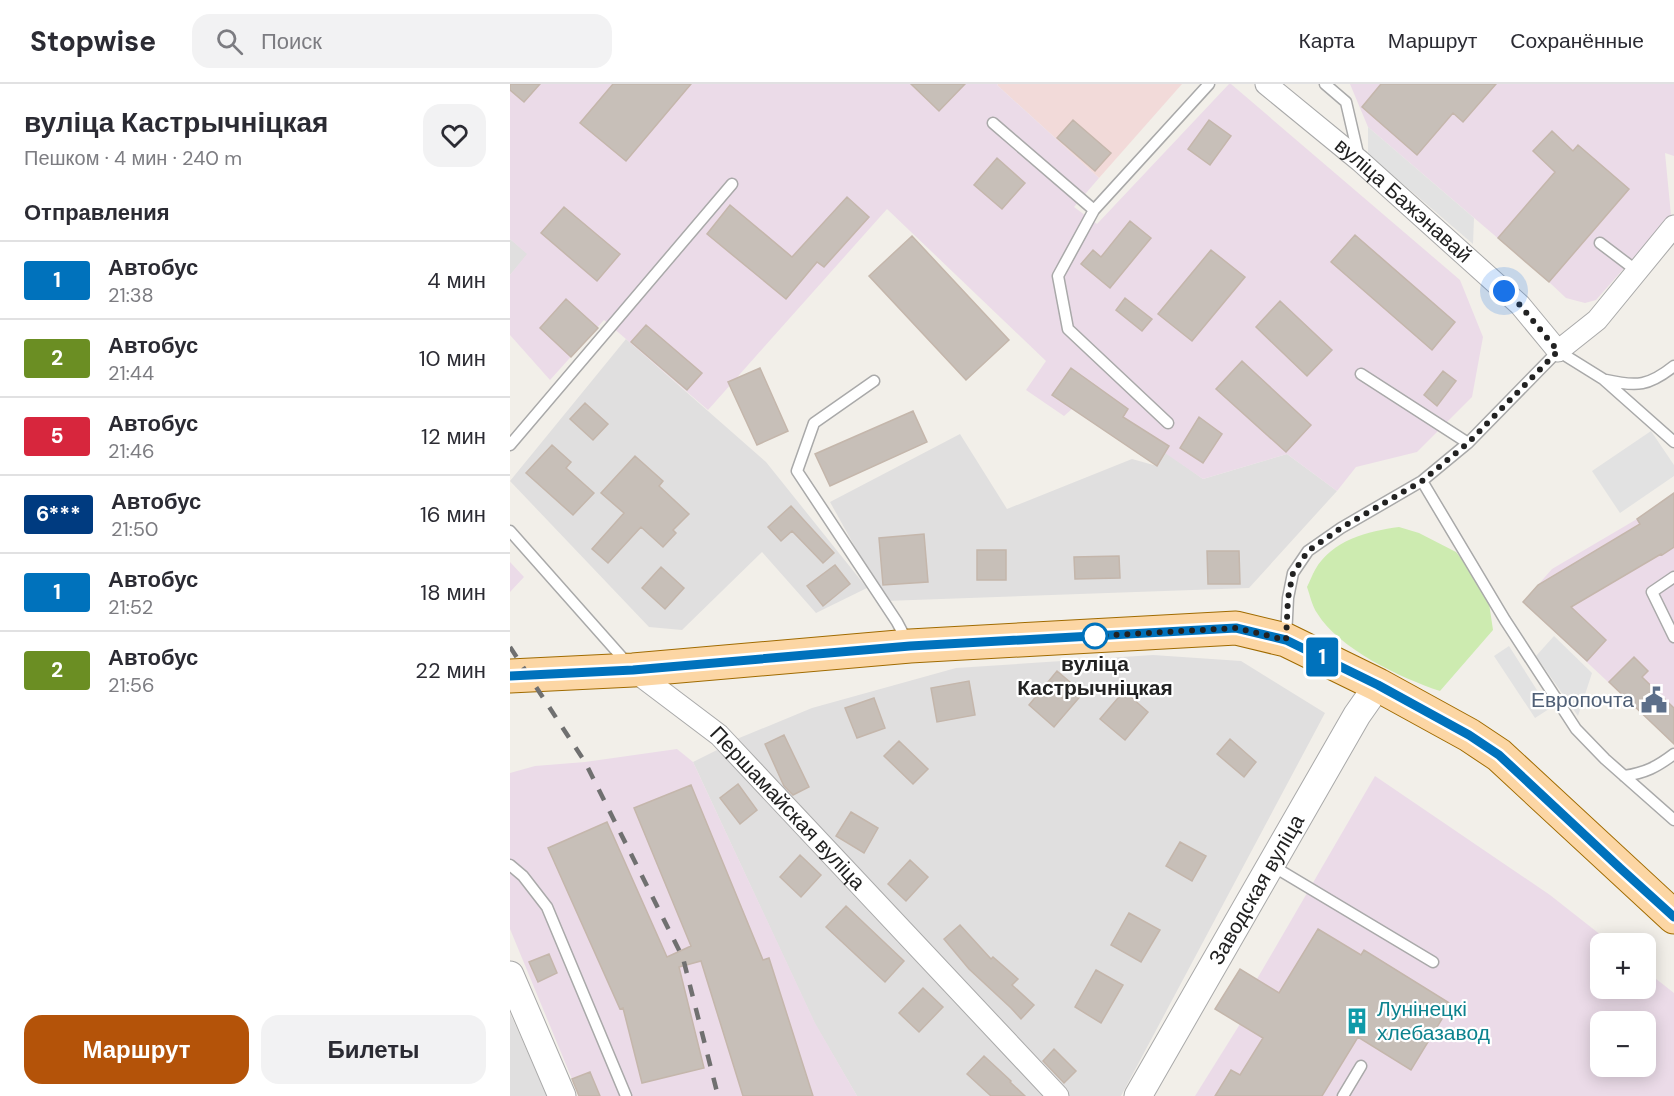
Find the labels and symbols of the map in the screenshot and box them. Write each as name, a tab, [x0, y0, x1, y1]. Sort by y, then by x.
street label: вуліца Бажэнавай	[1329, 132, 1478, 269]
your location	[1489, 276, 1519, 306]
marker: вуліца Кастрычніцкая	[1082, 623, 1108, 649]
line badge: 1	[1302, 638, 1342, 676]
place label: вуліца Кастрычніцкая	[1017, 650, 1173, 702]
public building icon: Европочта	[1639, 685, 1669, 715]
place label: Европочта	[1531, 686, 1634, 714]
street label: Першамайская вуліца	[704, 720, 872, 896]
street label: Заводская вуліца	[1202, 809, 1311, 970]
place label: Лунінецкі хлебазавод	[1377, 995, 1490, 1047]
building icon: Лунінецкі хлебазавод	[1342, 1006, 1372, 1036]

